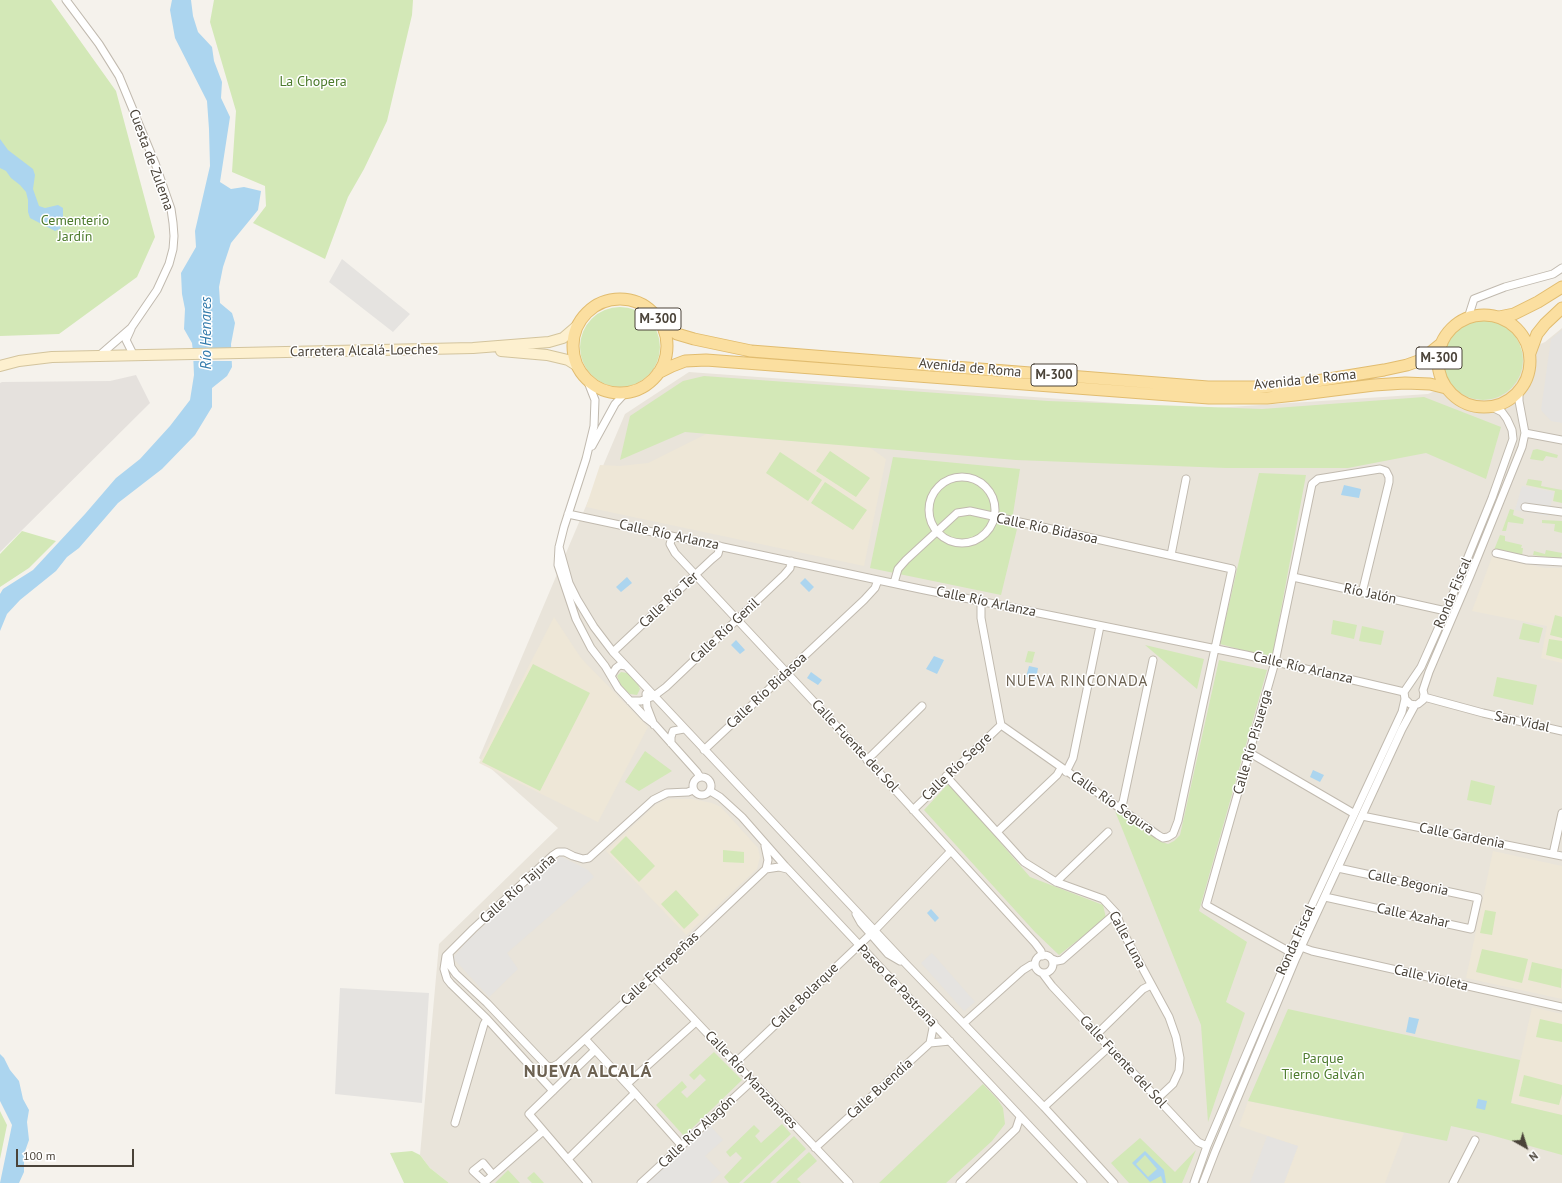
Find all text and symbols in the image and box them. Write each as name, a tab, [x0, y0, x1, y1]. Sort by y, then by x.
park label: La Chopera	[279, 74, 347, 90]
street label: Cuesta de Zulema	[125, 107, 177, 213]
park label: Cementerio Jardín	[41, 213, 109, 246]
water label: Río Henares	[198, 296, 216, 370]
road number: M-300	[635, 308, 681, 330]
street label: Carretera Alcalá-Loeches	[290, 341, 438, 361]
road number: M-300	[1416, 347, 1462, 369]
street label: Avenida de Roma	[918, 355, 1022, 381]
road number: M-300	[1031, 364, 1077, 386]
street label: Avenida de Roma	[1253, 366, 1357, 394]
street label: Calle Río Bidasoa	[995, 510, 1099, 548]
street label: Calle Río Arlanza	[617, 516, 721, 554]
street label: Ronda Fiscal	[1431, 555, 1475, 631]
street label: Calle Río Ter	[636, 568, 702, 632]
street label: Río Jalón	[1342, 580, 1398, 608]
street label: Calle Río Arlanza	[934, 583, 1038, 621]
street label: Calle Río Genil	[687, 595, 763, 667]
street label: Calle Río Arlanza	[1252, 648, 1354, 688]
street label: Calle Río Bidasoa	[723, 650, 811, 732]
district label: NUEVA RINCONADA	[1006, 673, 1148, 691]
street label: Calle Río Pisuerga	[1230, 688, 1276, 796]
street label: Calle Fuente del Sol	[808, 696, 902, 796]
street label: San Vidal	[1493, 708, 1551, 736]
street label: Calle Río Segre	[919, 729, 995, 805]
street label: Calle Río Segura	[1067, 768, 1157, 838]
street label: Calle Gardenia	[1418, 819, 1506, 853]
street label: Calle Río Tajuña	[477, 851, 559, 927]
street label: Calle Begonia	[1366, 866, 1450, 900]
street label: Calle Azahar	[1375, 900, 1451, 932]
street label: Ronda Fiscal	[1273, 902, 1319, 978]
street label: Calle Luna	[1105, 908, 1149, 972]
street label: Calle Entrepeñas	[617, 929, 703, 1009]
street label: Paseo de Pastrana	[853, 941, 941, 1031]
street label: Calle Bolarque	[768, 960, 842, 1032]
street label: Calle Violeta	[1392, 961, 1470, 995]
street label: Calle Fuente del Sol	[1076, 1012, 1170, 1112]
street label: Calle Río Manzanares	[701, 1027, 801, 1133]
park label: Parque Tierno Galván	[1281, 1051, 1365, 1084]
street label: Calle Buendía	[844, 1055, 916, 1123]
district label: NUEVA ALCALÁ	[524, 1061, 652, 1083]
street label: Calle Río Alagón	[655, 1092, 739, 1172]
north arrow	[1506, 1127, 1546, 1167]
scale bar	[18, 1141, 136, 1167]
text: 100 m	[23, 1148, 56, 1163]
text: N	[1526, 1149, 1541, 1164]

